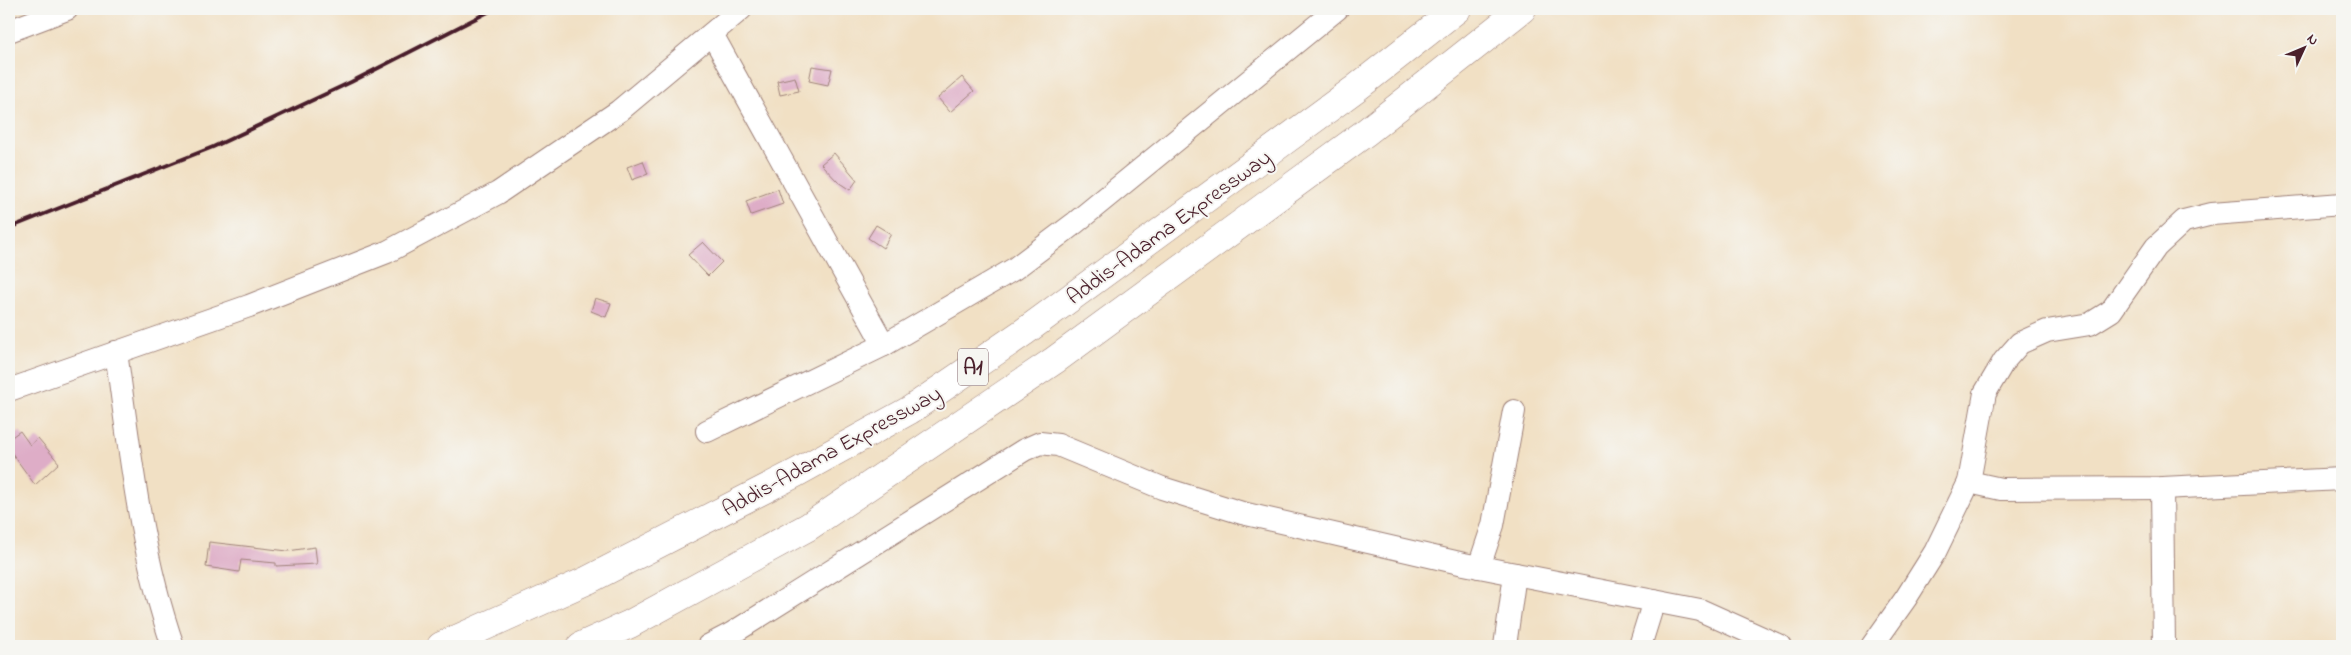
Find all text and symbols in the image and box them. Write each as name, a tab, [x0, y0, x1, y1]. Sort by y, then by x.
north arrow	[2278, 22, 2328, 72]
text: N	[2301, 29, 2323, 51]
street label: Addis-Adama Expressway	[1061, 143, 1280, 315]
road number: A1	[958, 348, 988, 386]
street label: Addis-Adama Expressway	[717, 379, 949, 527]

